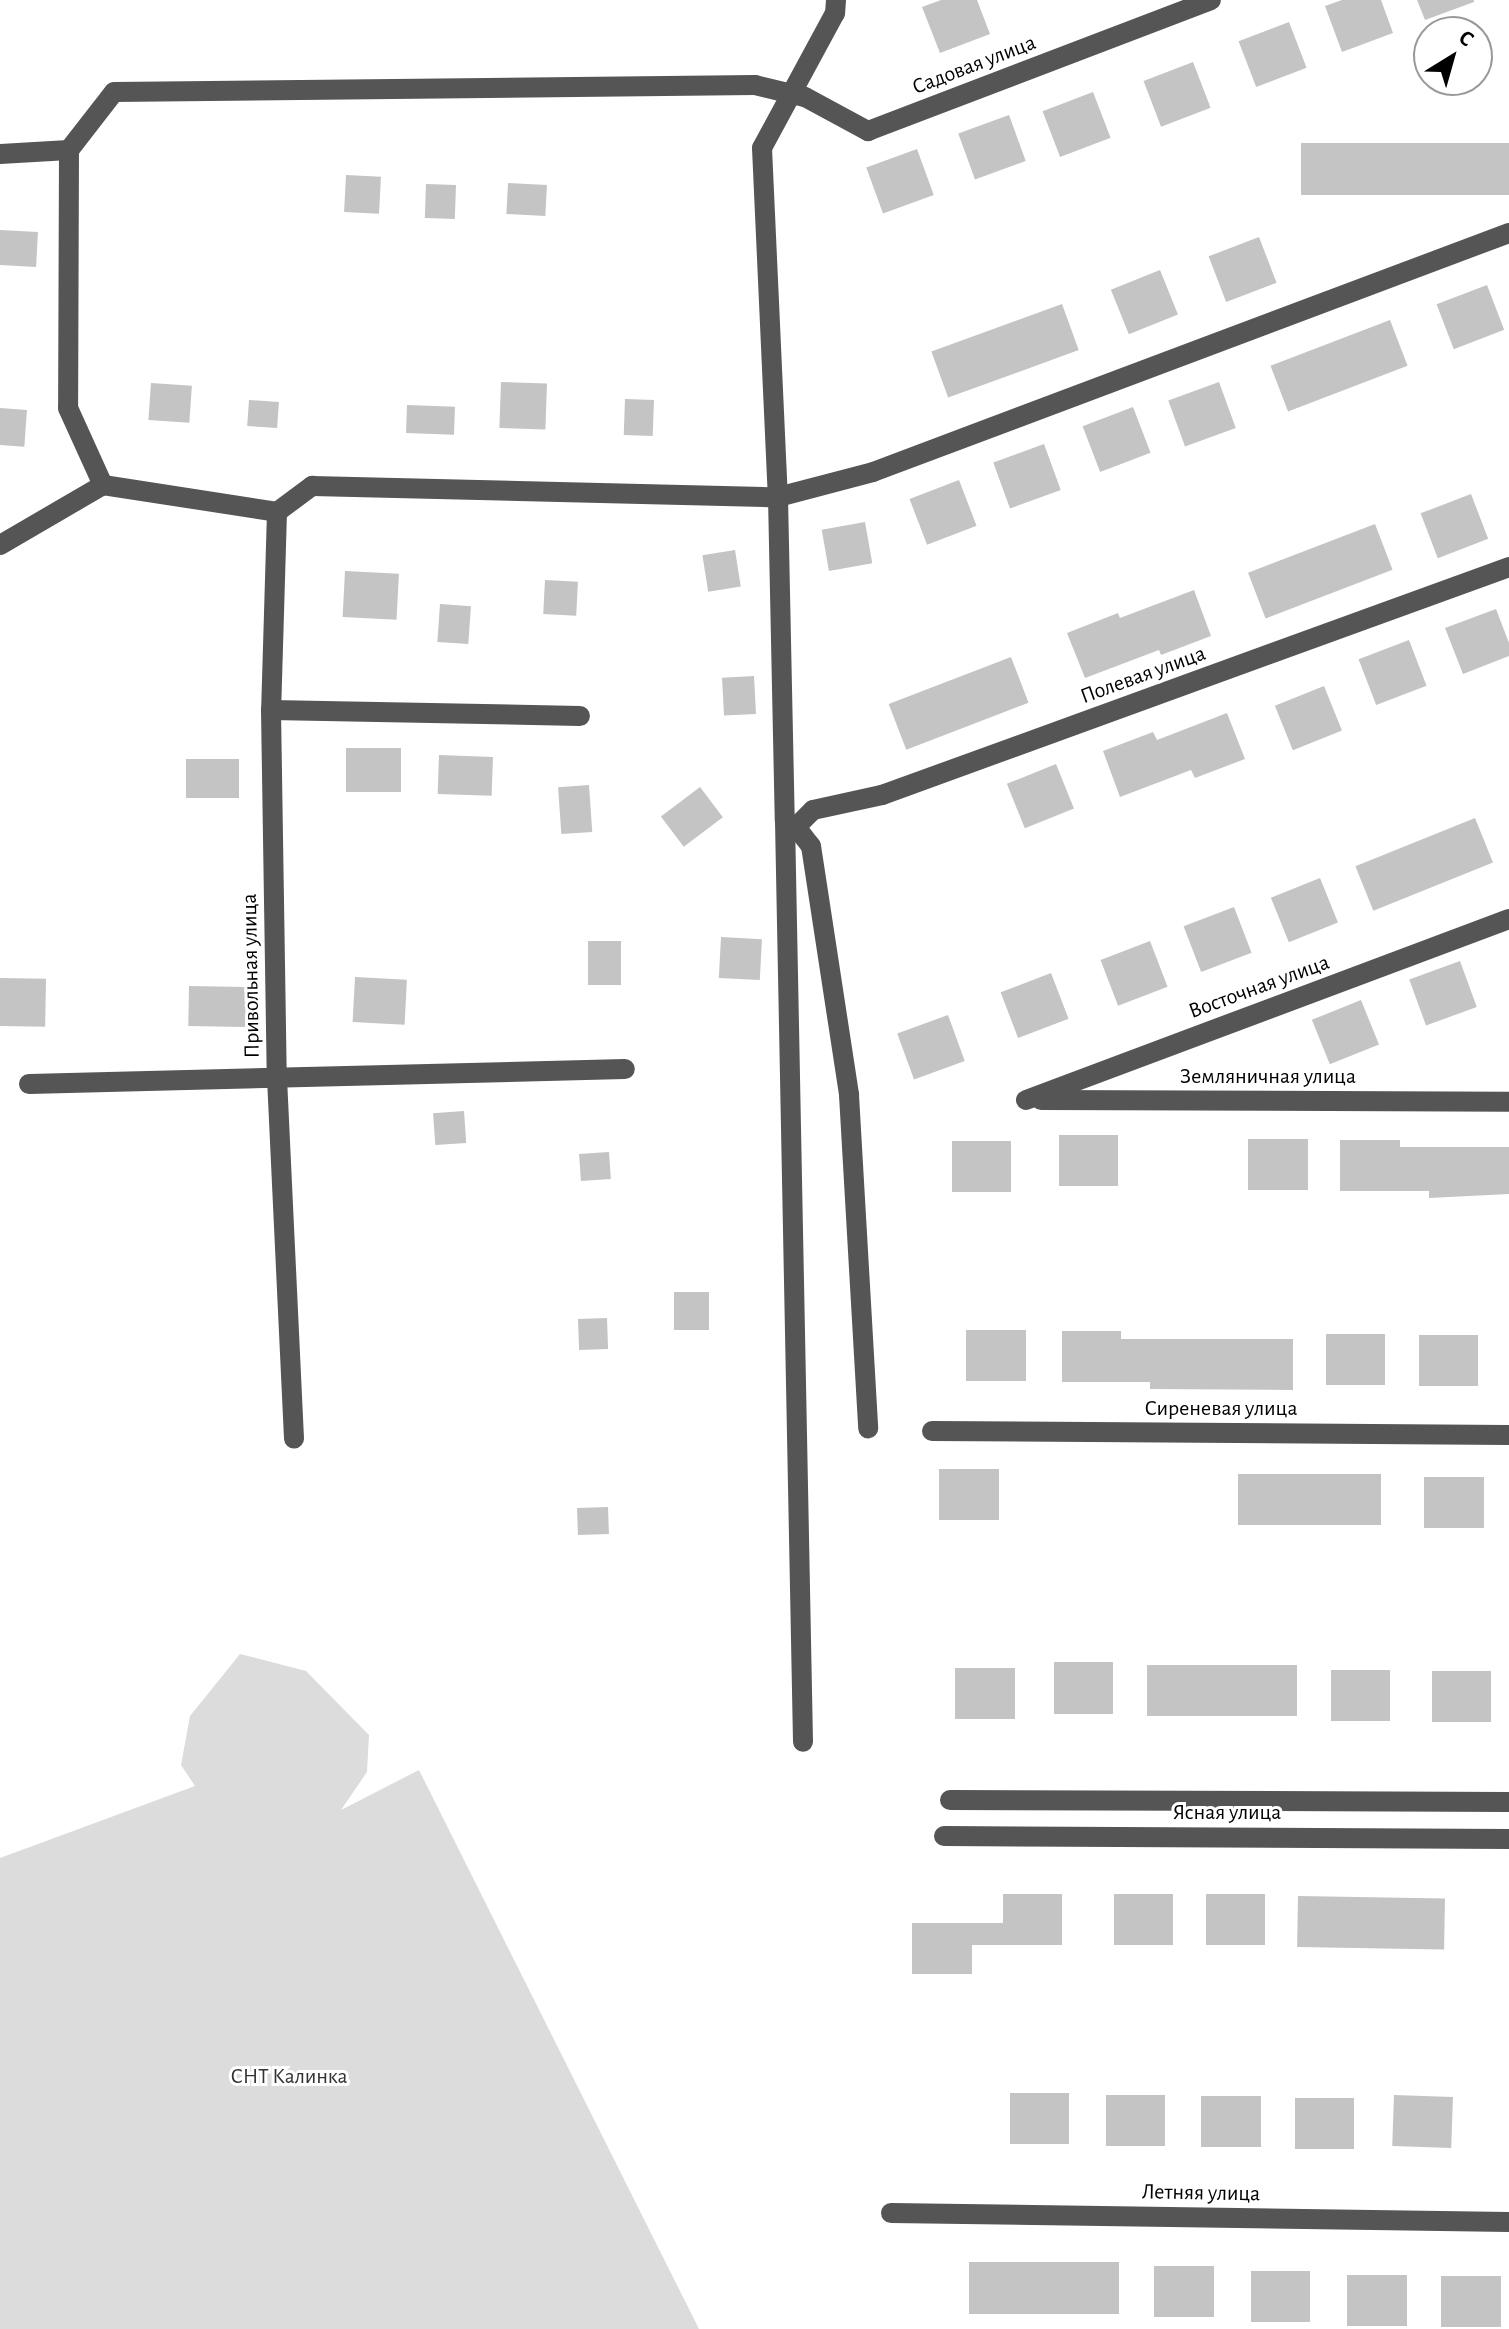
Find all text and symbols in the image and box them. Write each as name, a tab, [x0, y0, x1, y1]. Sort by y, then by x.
north arrow	[1413, 16, 1493, 96]
text: С	[1455, 26, 1478, 51]
street label: Садовая улица	[908, 29, 1040, 101]
street label: Полевая улица	[1077, 640, 1209, 710]
street label: Привольная улица	[236, 893, 266, 1059]
street label: Восточная улица	[1185, 949, 1333, 1025]
street label: Земляничная улица	[1180, 1064, 1356, 1090]
street label: Сиреневая улица	[1144, 1396, 1298, 1422]
street label: Ясная улица	[1173, 1800, 1281, 1826]
park label: СНТ Калинка	[230, 2064, 348, 2090]
street label: Летняя улица	[1142, 2179, 1260, 2207]

